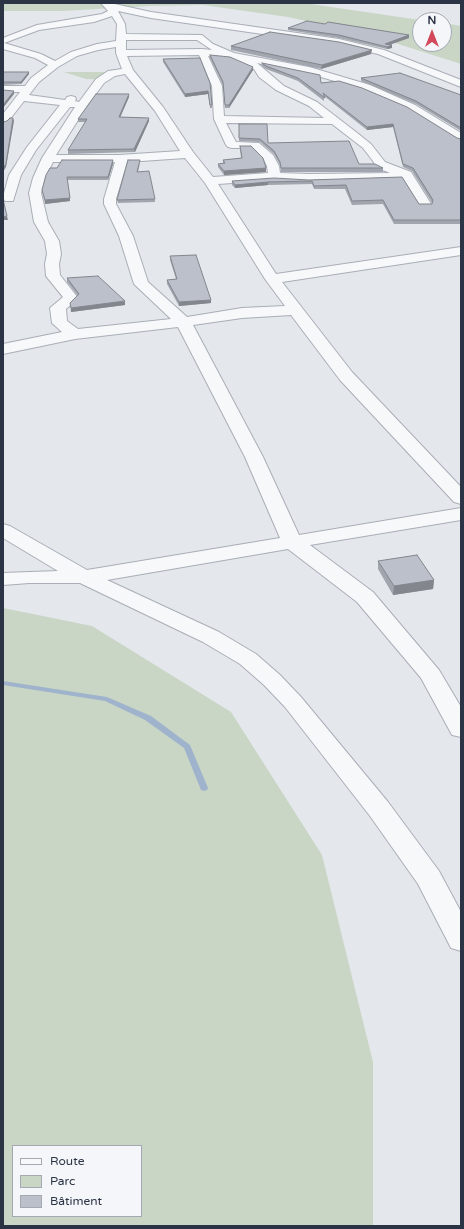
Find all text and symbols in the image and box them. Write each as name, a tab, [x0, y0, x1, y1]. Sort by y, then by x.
north arrow	[412, 12, 452, 52]
text: N	[428, 14, 436, 27]
legend	[12, 1145, 142, 1217]
text: Route	[50, 1154, 84, 1168]
text: Parc	[50, 1174, 75, 1188]
text: Bâtiment	[50, 1194, 102, 1208]

